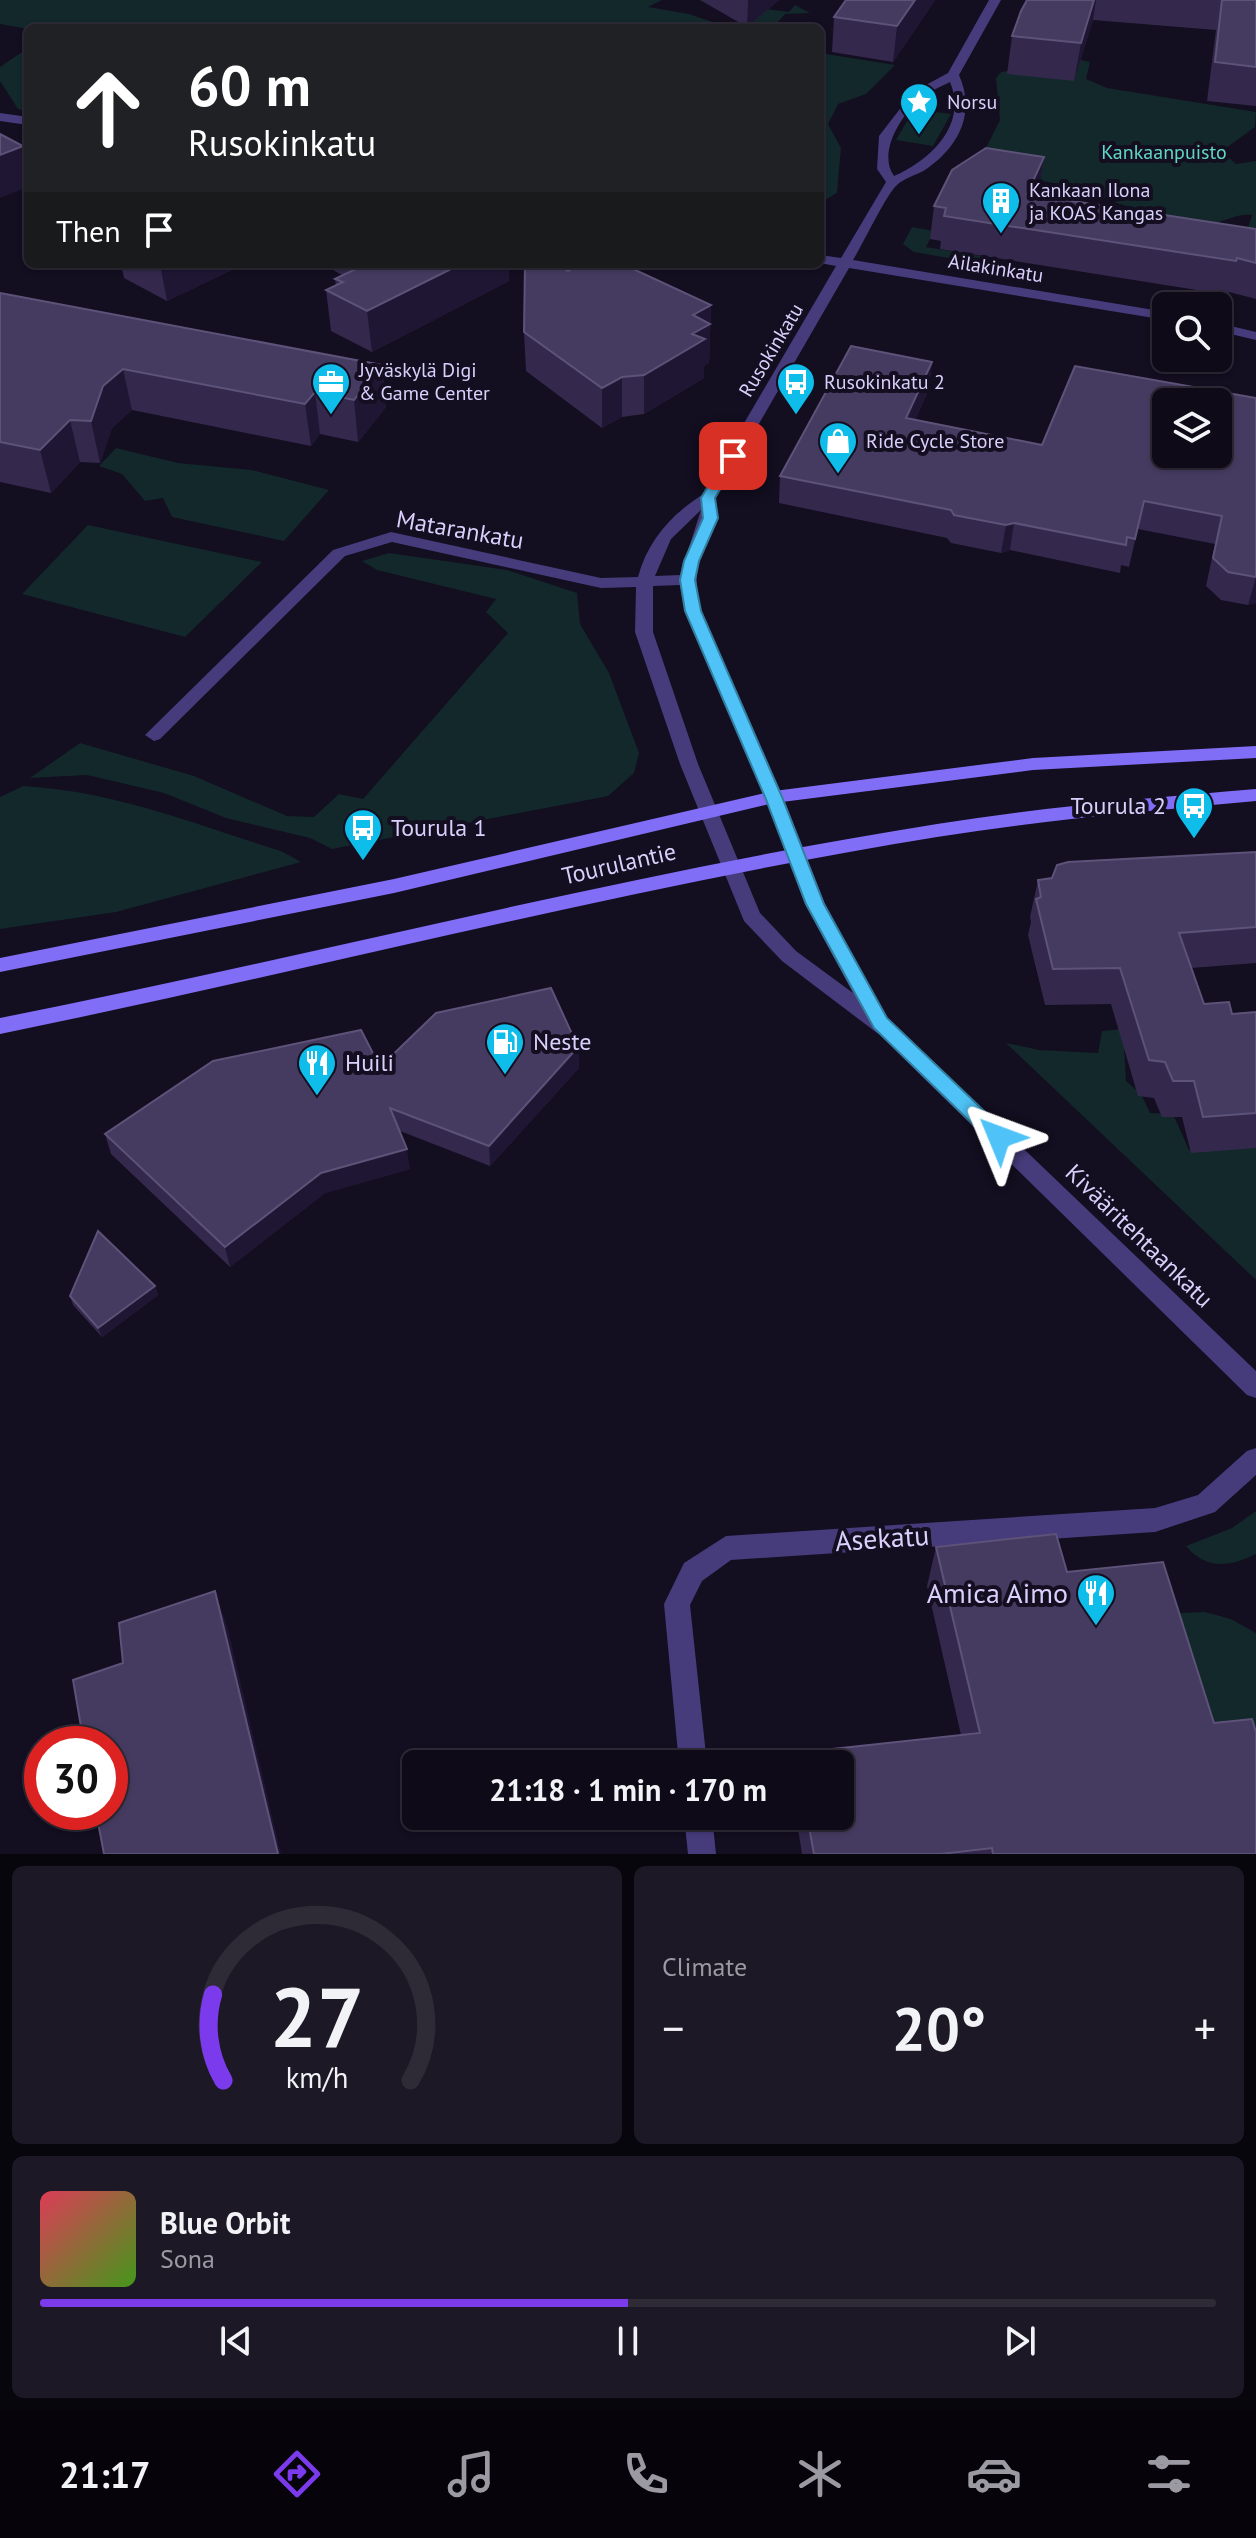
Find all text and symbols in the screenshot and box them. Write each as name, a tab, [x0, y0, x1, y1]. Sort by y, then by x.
text: 60 m	[188, 49, 311, 121]
icon: ahead	[56, 56, 160, 160]
place icon: Norsu	[898, 81, 940, 136]
place label: Norsu	[947, 89, 997, 115]
text: Rusokinkatu	[188, 119, 376, 166]
park label: Kankaanpuisto	[1101, 139, 1227, 165]
place label: Kankaan Ilona ja KOAS Kangas	[1029, 177, 1163, 226]
building icon: Kankaan Ilona ja KOAS Kangas	[980, 180, 1022, 235]
icon: arrive	[137, 208, 181, 252]
text: Then	[56, 211, 121, 250]
street label: Ailakinkatu	[947, 248, 1045, 288]
map controls	[1152, 292, 1232, 468]
button: search	[1152, 292, 1232, 372]
street label: Rusokinkatu	[733, 298, 809, 402]
place label: Jyväskylä Digi & Game Center	[358, 357, 490, 406]
office icon: Jyväskylä Digi & Game Center	[310, 361, 352, 416]
bus stop icon: Rusokinkatu 2	[775, 361, 817, 416]
place label: Rusokinkatu 2	[824, 369, 945, 395]
button: layers	[1152, 388, 1232, 468]
shop icon: Ride Cycle Store	[817, 420, 859, 475]
pin	[699, 422, 767, 490]
place label: Ride Cycle Store	[866, 428, 1004, 454]
icon: arrive	[711, 434, 755, 478]
street label: Matarankatu	[394, 503, 526, 556]
bus stop icon: Tourula 2	[1173, 785, 1215, 840]
place label: Tourula 2	[1070, 790, 1166, 821]
bus stop icon: Tourula 1	[342, 807, 384, 862]
place label: Tourula 1	[391, 812, 487, 843]
street label: Tourulantie	[559, 835, 679, 892]
fuel station icon: Neste	[484, 1021, 526, 1076]
place label: Neste	[533, 1026, 592, 1057]
restaurant icon: Huili	[296, 1042, 338, 1097]
place label: Huili	[345, 1047, 394, 1078]
position arrow	[957, 1095, 1041, 1179]
street label: Kivääritehtaankatu	[1059, 1157, 1220, 1314]
street label: Asekatu	[834, 1516, 930, 1559]
restaurant icon: Amica Aimo	[1075, 1572, 1117, 1627]
place label: Amica Aimo	[927, 1574, 1068, 1611]
speed limit sign: 30	[24, 1726, 128, 1830]
text: 21:18 · 1 min · 170 m	[489, 1770, 767, 1809]
text: Climate	[662, 1950, 747, 1983]
text: 27	[270, 1962, 364, 2070]
text: 20°	[892, 1989, 986, 2067]
text: −	[662, 1999, 684, 2056]
text: +	[1194, 1999, 1216, 2056]
text: km/h	[286, 2059, 348, 2096]
text: Blue Orbit	[160, 2203, 290, 2242]
text: Sona	[160, 2242, 215, 2275]
icon: previous	[214, 2319, 258, 2363]
icon: pause	[606, 2319, 650, 2363]
icon: next	[998, 2319, 1042, 2363]
icon: directions	[269, 2446, 325, 2502]
icon: music	[443, 2446, 499, 2502]
icon: phone	[618, 2446, 674, 2502]
icon: climate	[792, 2446, 848, 2502]
icon: car	[966, 2446, 1022, 2502]
icon: filters	[1141, 2446, 1197, 2502]
text: 21:17	[59, 2451, 151, 2498]

